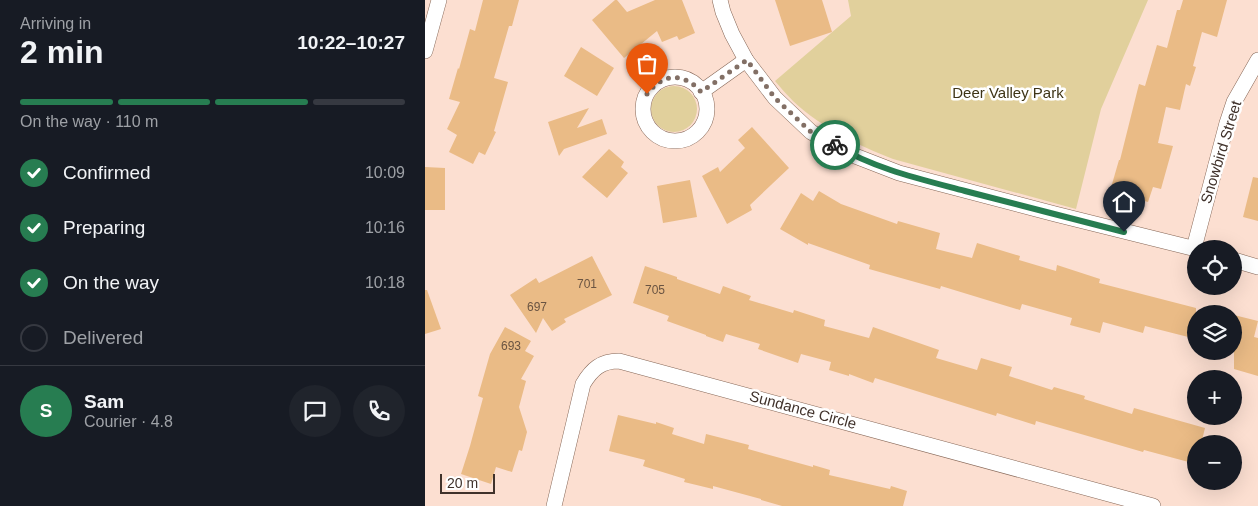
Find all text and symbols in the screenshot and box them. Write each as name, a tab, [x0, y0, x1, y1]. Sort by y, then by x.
text: Arriving in	[20, 15, 91, 32]
text: 10:22–10:27	[297, 32, 405, 53]
text: 2 min	[20, 34, 104, 70]
pin	[626, 43, 668, 94]
icon: bag	[633, 50, 661, 78]
park label: Deer Valley Park	[952, 84, 1064, 101]
street label: Snowbird Street	[1197, 98, 1244, 205]
text: On the way · 110 m	[20, 113, 158, 130]
courier	[810, 120, 860, 170]
icon: bike	[821, 131, 849, 159]
icon: check	[20, 159, 48, 187]
text: Confirmed	[63, 162, 151, 183]
text: 10:09	[365, 164, 405, 181]
pin	[1103, 181, 1145, 232]
icon: home	[1110, 188, 1138, 216]
icon: check	[20, 214, 48, 242]
text: Preparing	[63, 217, 145, 238]
text: 10:16	[365, 219, 405, 236]
map controls	[1187, 240, 1242, 490]
button: locate	[1187, 240, 1242, 295]
icon: check	[20, 269, 48, 297]
text: On the way	[63, 272, 159, 293]
text: 10:18	[365, 274, 405, 291]
house number: 701	[577, 277, 597, 291]
house number: 705	[645, 283, 665, 297]
house number: 697	[527, 300, 547, 314]
button: layers	[1187, 305, 1242, 360]
text: Delivered	[63, 327, 143, 348]
house number: 693	[501, 339, 521, 353]
button: +	[1187, 370, 1242, 425]
button: chat	[289, 385, 341, 437]
button: phone	[353, 385, 405, 437]
street label: Sundance Circle	[748, 387, 858, 432]
text: Sam	[84, 391, 124, 412]
text: S	[40, 400, 52, 421]
text: Courier · 4.8	[84, 413, 173, 430]
button: −	[1187, 435, 1242, 490]
scale bar	[440, 471, 495, 494]
text: 20 m	[447, 475, 478, 491]

